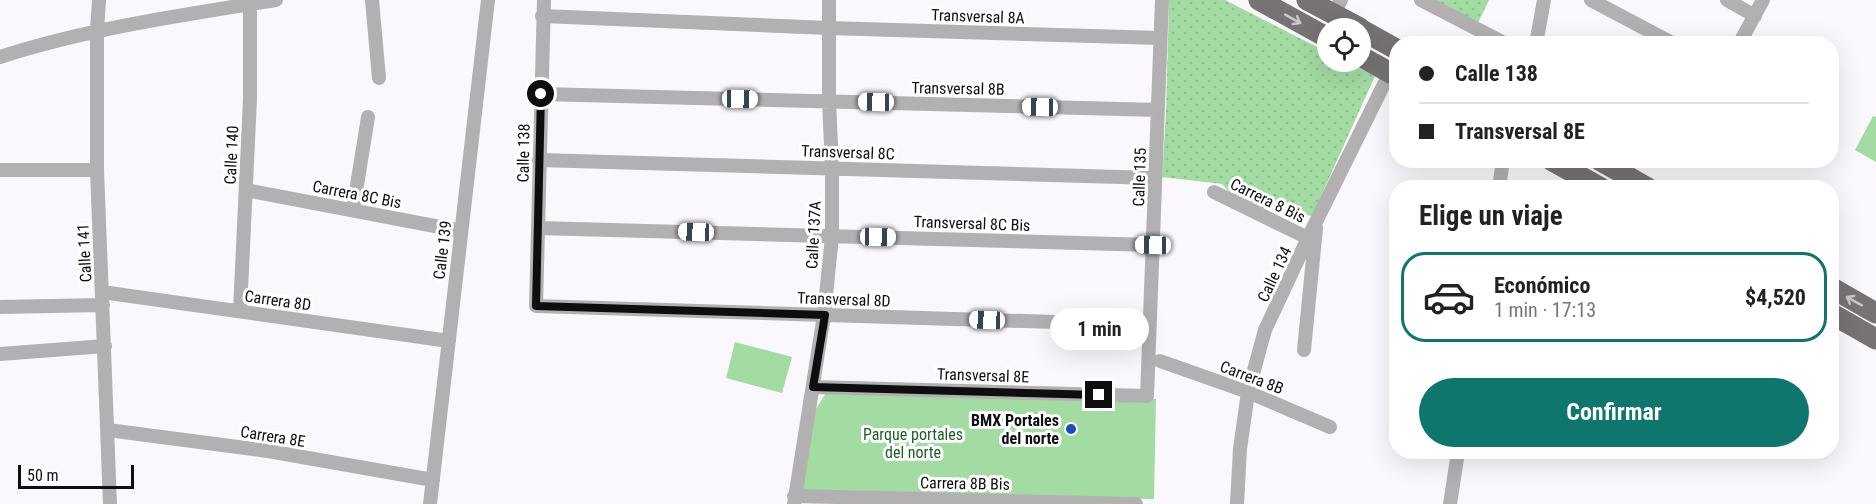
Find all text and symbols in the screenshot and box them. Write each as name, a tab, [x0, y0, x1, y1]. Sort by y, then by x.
street label: Transversal 8A	[931, 5, 1025, 28]
one-way arrow	[1284, 14, 1302, 25]
map controls	[1317, 18, 1371, 72]
button: locate	[1317, 18, 1371, 72]
text: Calle 138	[1455, 61, 1538, 86]
street label: Transversal 8B	[911, 78, 1005, 99]
route start	[527, 80, 554, 107]
car	[722, 90, 758, 108]
car	[858, 93, 894, 111]
car	[1022, 98, 1058, 116]
text: Transversal 8E	[1455, 119, 1585, 144]
street label: Calle 138	[513, 123, 534, 183]
street label: Calle 140	[220, 125, 243, 185]
street label: Transversal 8C	[801, 141, 895, 164]
street label: Calle 135	[1129, 147, 1150, 207]
street label: Carrera 8 Bis	[1227, 174, 1308, 227]
street label: Carrera 8C Bis	[311, 177, 403, 212]
street label: Calle 137A	[802, 200, 825, 270]
text: Elige un viaje	[1419, 200, 1563, 232]
street label: Transversal 8C Bis	[913, 212, 1031, 235]
street label: Calle 139	[429, 220, 456, 280]
car	[678, 222, 714, 242]
street label: Calle 141	[73, 223, 96, 283]
car	[860, 228, 896, 246]
car	[1135, 236, 1171, 254]
street label: Calle 134	[1253, 243, 1296, 305]
icon: car	[1422, 270, 1476, 324]
text: Económico	[1494, 273, 1590, 298]
text: $4,520	[1745, 285, 1806, 310]
street label: Carrera 8D	[244, 286, 312, 315]
street label: Transversal 8D	[797, 288, 891, 311]
one-way arrow	[1846, 295, 1863, 307]
text: 1 min · 17:13	[1494, 298, 1596, 322]
callout: 1 min	[1050, 308, 1148, 350]
car	[969, 310, 1005, 330]
text: 1 min	[1077, 317, 1122, 341]
street label: Carrera 8B	[1217, 357, 1286, 398]
street label: Transversal 8E	[937, 364, 1029, 387]
button: Confirmar	[1419, 378, 1809, 447]
route end	[1085, 381, 1112, 408]
place label: BMX Portales del norte	[971, 411, 1059, 448]
street label: Carrera 8E	[239, 422, 307, 451]
marker: BMX Portales del norte	[1064, 422, 1078, 436]
park label: Parque portales del norte	[863, 425, 963, 462]
scale bar	[18, 462, 134, 490]
text: 50 m	[27, 466, 59, 485]
street label: Carrera 8B Bis	[920, 473, 1010, 494]

